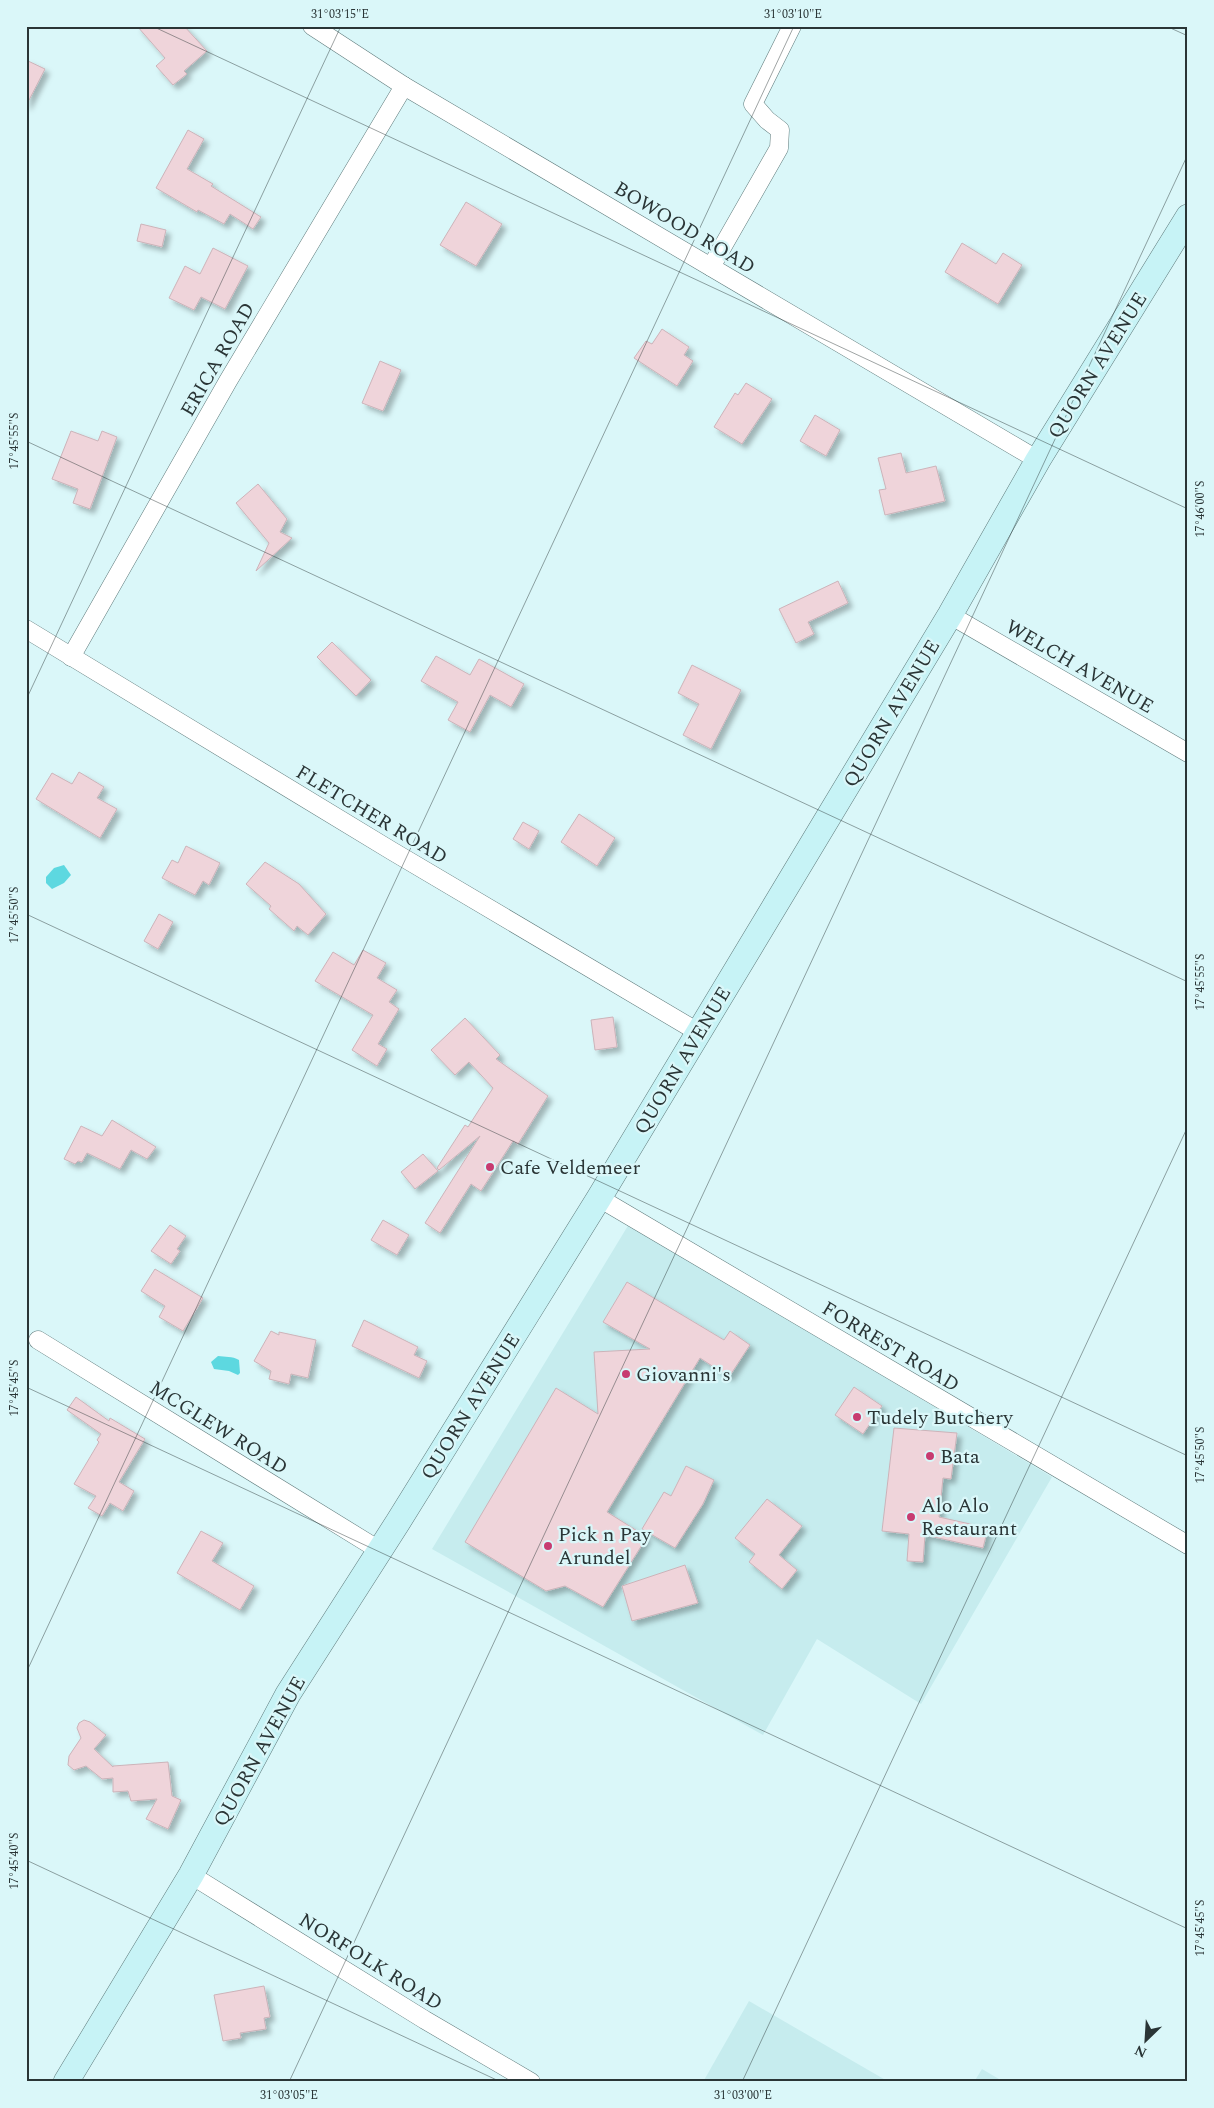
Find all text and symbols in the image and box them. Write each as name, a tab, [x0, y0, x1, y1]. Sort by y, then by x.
text: 31°03'15"E	[311, 5, 369, 24]
text: 31°03'10"E	[764, 5, 822, 24]
street label: BOWOOD ROAD	[608, 174, 761, 282]
street label: QUORN AVENUE	[1041, 286, 1155, 445]
street label: ERICA ROAD	[173, 297, 263, 422]
text: 17°45'55"S	[5, 413, 24, 469]
text: 17°46'00"S	[1191, 481, 1210, 537]
street label: WELCH AVENUE	[1000, 612, 1159, 722]
street label: QUORN AVENUE	[836, 634, 948, 793]
street label: FLETCHER ROAD	[290, 758, 453, 872]
text: 17°45'50"S	[5, 887, 24, 943]
text: 17°45'55"S	[1191, 954, 1210, 1010]
street label: QUORN AVENUE	[627, 981, 739, 1140]
place label: Cafe Veldemeer	[500, 1153, 640, 1183]
marker: Cafe Veldemeer	[484, 1161, 496, 1173]
street label: FORREST ROAD	[816, 1294, 965, 1400]
street label: QUORN AVENUE	[414, 1327, 528, 1486]
text: 17°45'45"S	[5, 1360, 24, 1416]
place label: Giovanni's	[636, 1360, 731, 1390]
marker: Giovanni's	[620, 1368, 632, 1380]
street label: MCGLEW ROAD	[143, 1373, 294, 1483]
place label: Tudely Butchery	[867, 1403, 1014, 1433]
marker: Tudely Butchery	[851, 1411, 863, 1423]
text: 17°45'50"S	[1191, 1427, 1210, 1483]
place label: Bata	[940, 1442, 980, 1472]
marker: Bata	[924, 1450, 936, 1462]
place label: Alo Alo Restaurant	[921, 1491, 1017, 1544]
marker: Alo Alo Restaurant	[905, 1511, 917, 1523]
place label: Pick n Pay Arundel	[558, 1520, 652, 1573]
marker: Pick n Pay Arundel	[542, 1540, 554, 1552]
street label: QUORN AVENUE	[206, 1671, 314, 1832]
text: 17°45'40"S	[5, 1833, 24, 1889]
text: 17°45'45"S	[1191, 1900, 1210, 1956]
street label: NORFOLK ROAD	[293, 1905, 448, 2018]
north arrow	[1122, 2016, 1172, 2066]
text: N	[1131, 2039, 1150, 2063]
text: 31°03'05"E	[260, 2086, 318, 2105]
text: 31°03'00"E	[714, 2086, 772, 2105]

